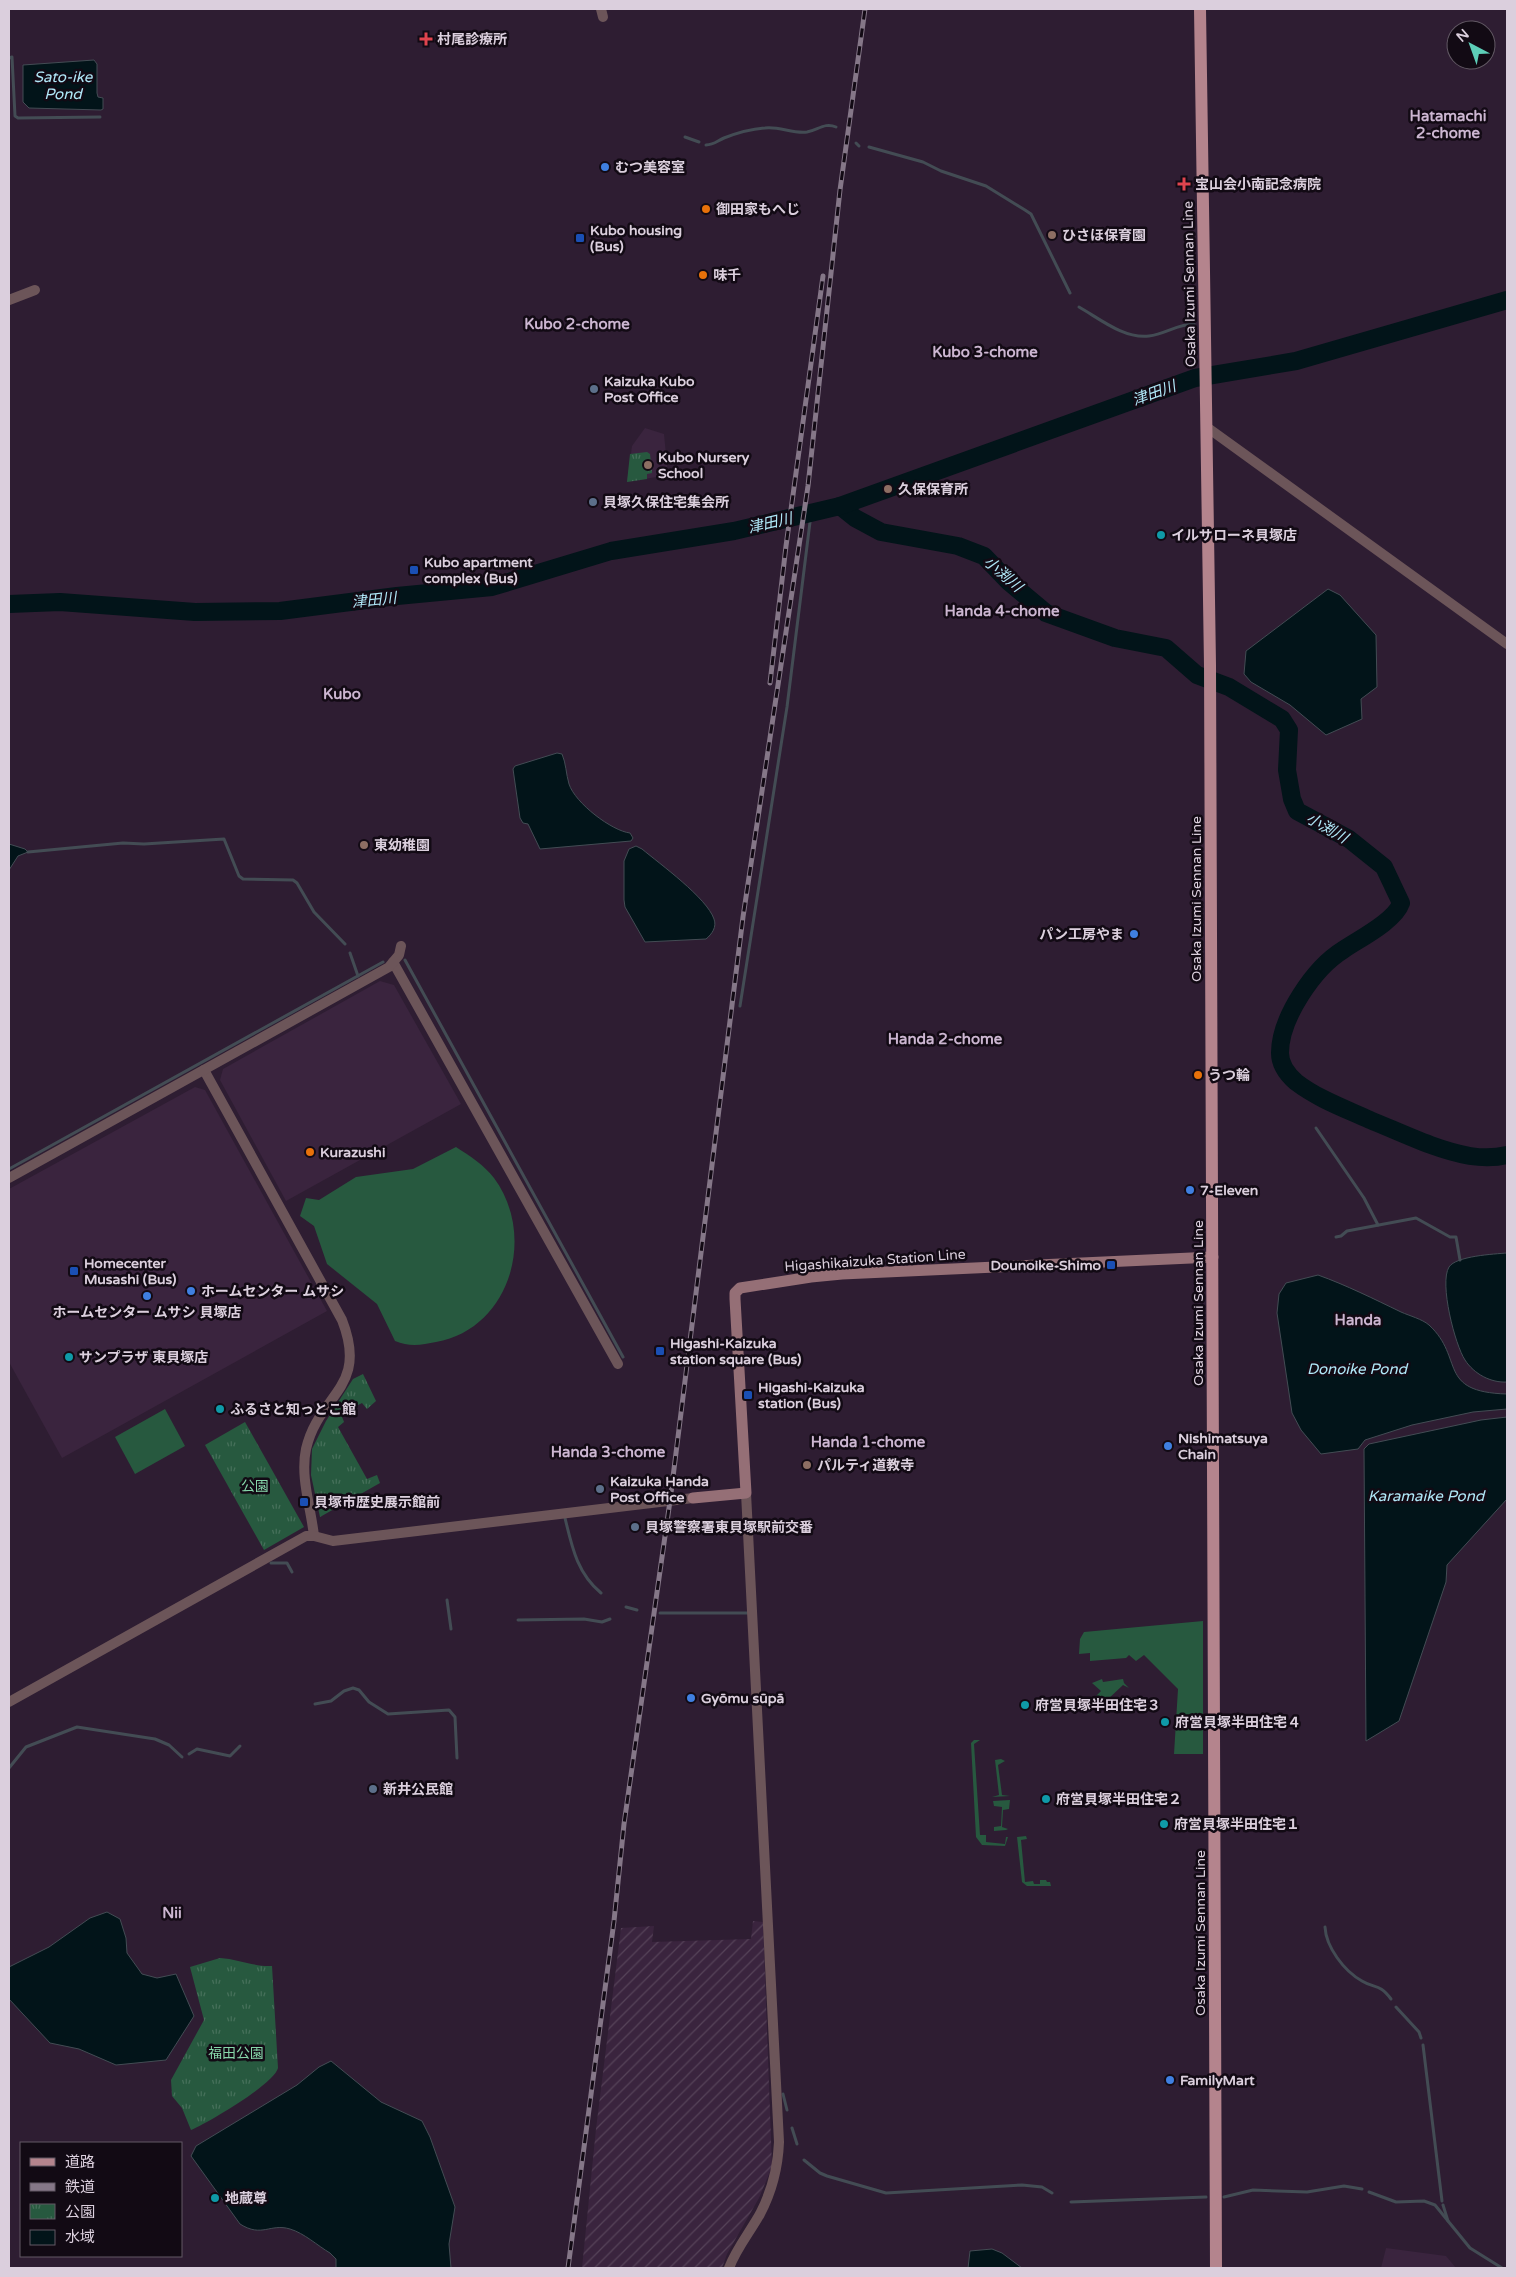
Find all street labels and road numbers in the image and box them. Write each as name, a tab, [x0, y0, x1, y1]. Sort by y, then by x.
street label: Osaka Izumi Sennan Line	[1180, 201, 1199, 367]
street label: Osaka Izumi Sennan Line	[1188, 816, 1205, 982]
street label: Osaka Izumi Sennan Line	[1190, 1220, 1207, 1386]
street label: Higashikaizuka Station Line	[784, 1246, 966, 1275]
street label: Osaka Izumi Sennan Line	[1192, 1850, 1209, 2016]

